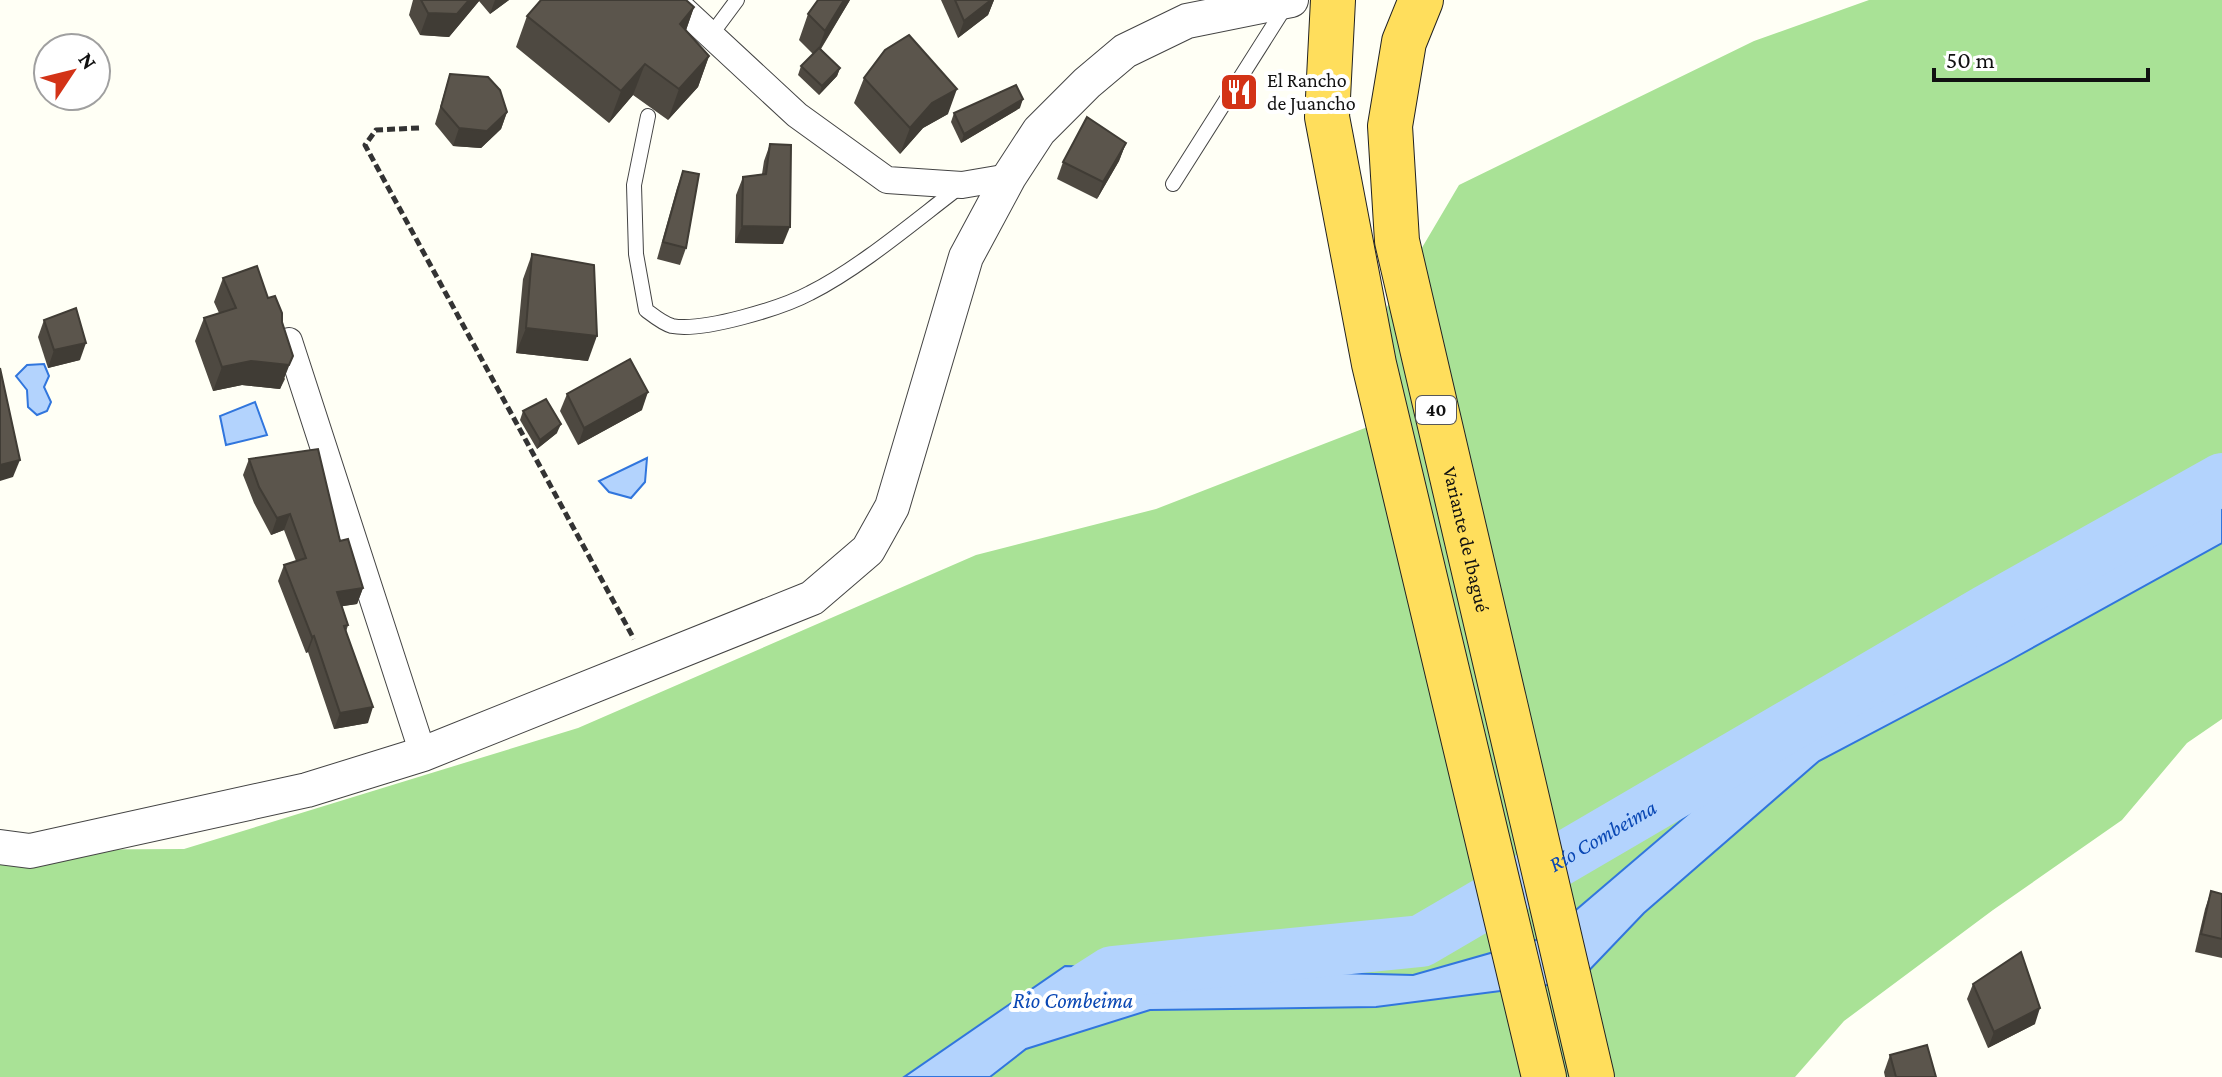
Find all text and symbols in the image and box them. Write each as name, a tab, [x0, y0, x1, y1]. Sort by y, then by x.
north arrow	[32, 32, 112, 112]
scale bar	[1934, 32, 2148, 82]
text: 50 m	[1946, 46, 1995, 73]
text: N	[73, 48, 103, 74]
place label: El Rancho de Juancho	[1267, 69, 1356, 115]
restaurant icon: El Rancho de Juancho	[1218, 71, 1260, 113]
road number: 40	[1416, 396, 1456, 424]
street label: Variante de Ibagué	[1439, 464, 1494, 615]
water label: Río Combeima	[1544, 794, 1661, 877]
water label: Rio Combeima	[1013, 988, 1133, 1013]

